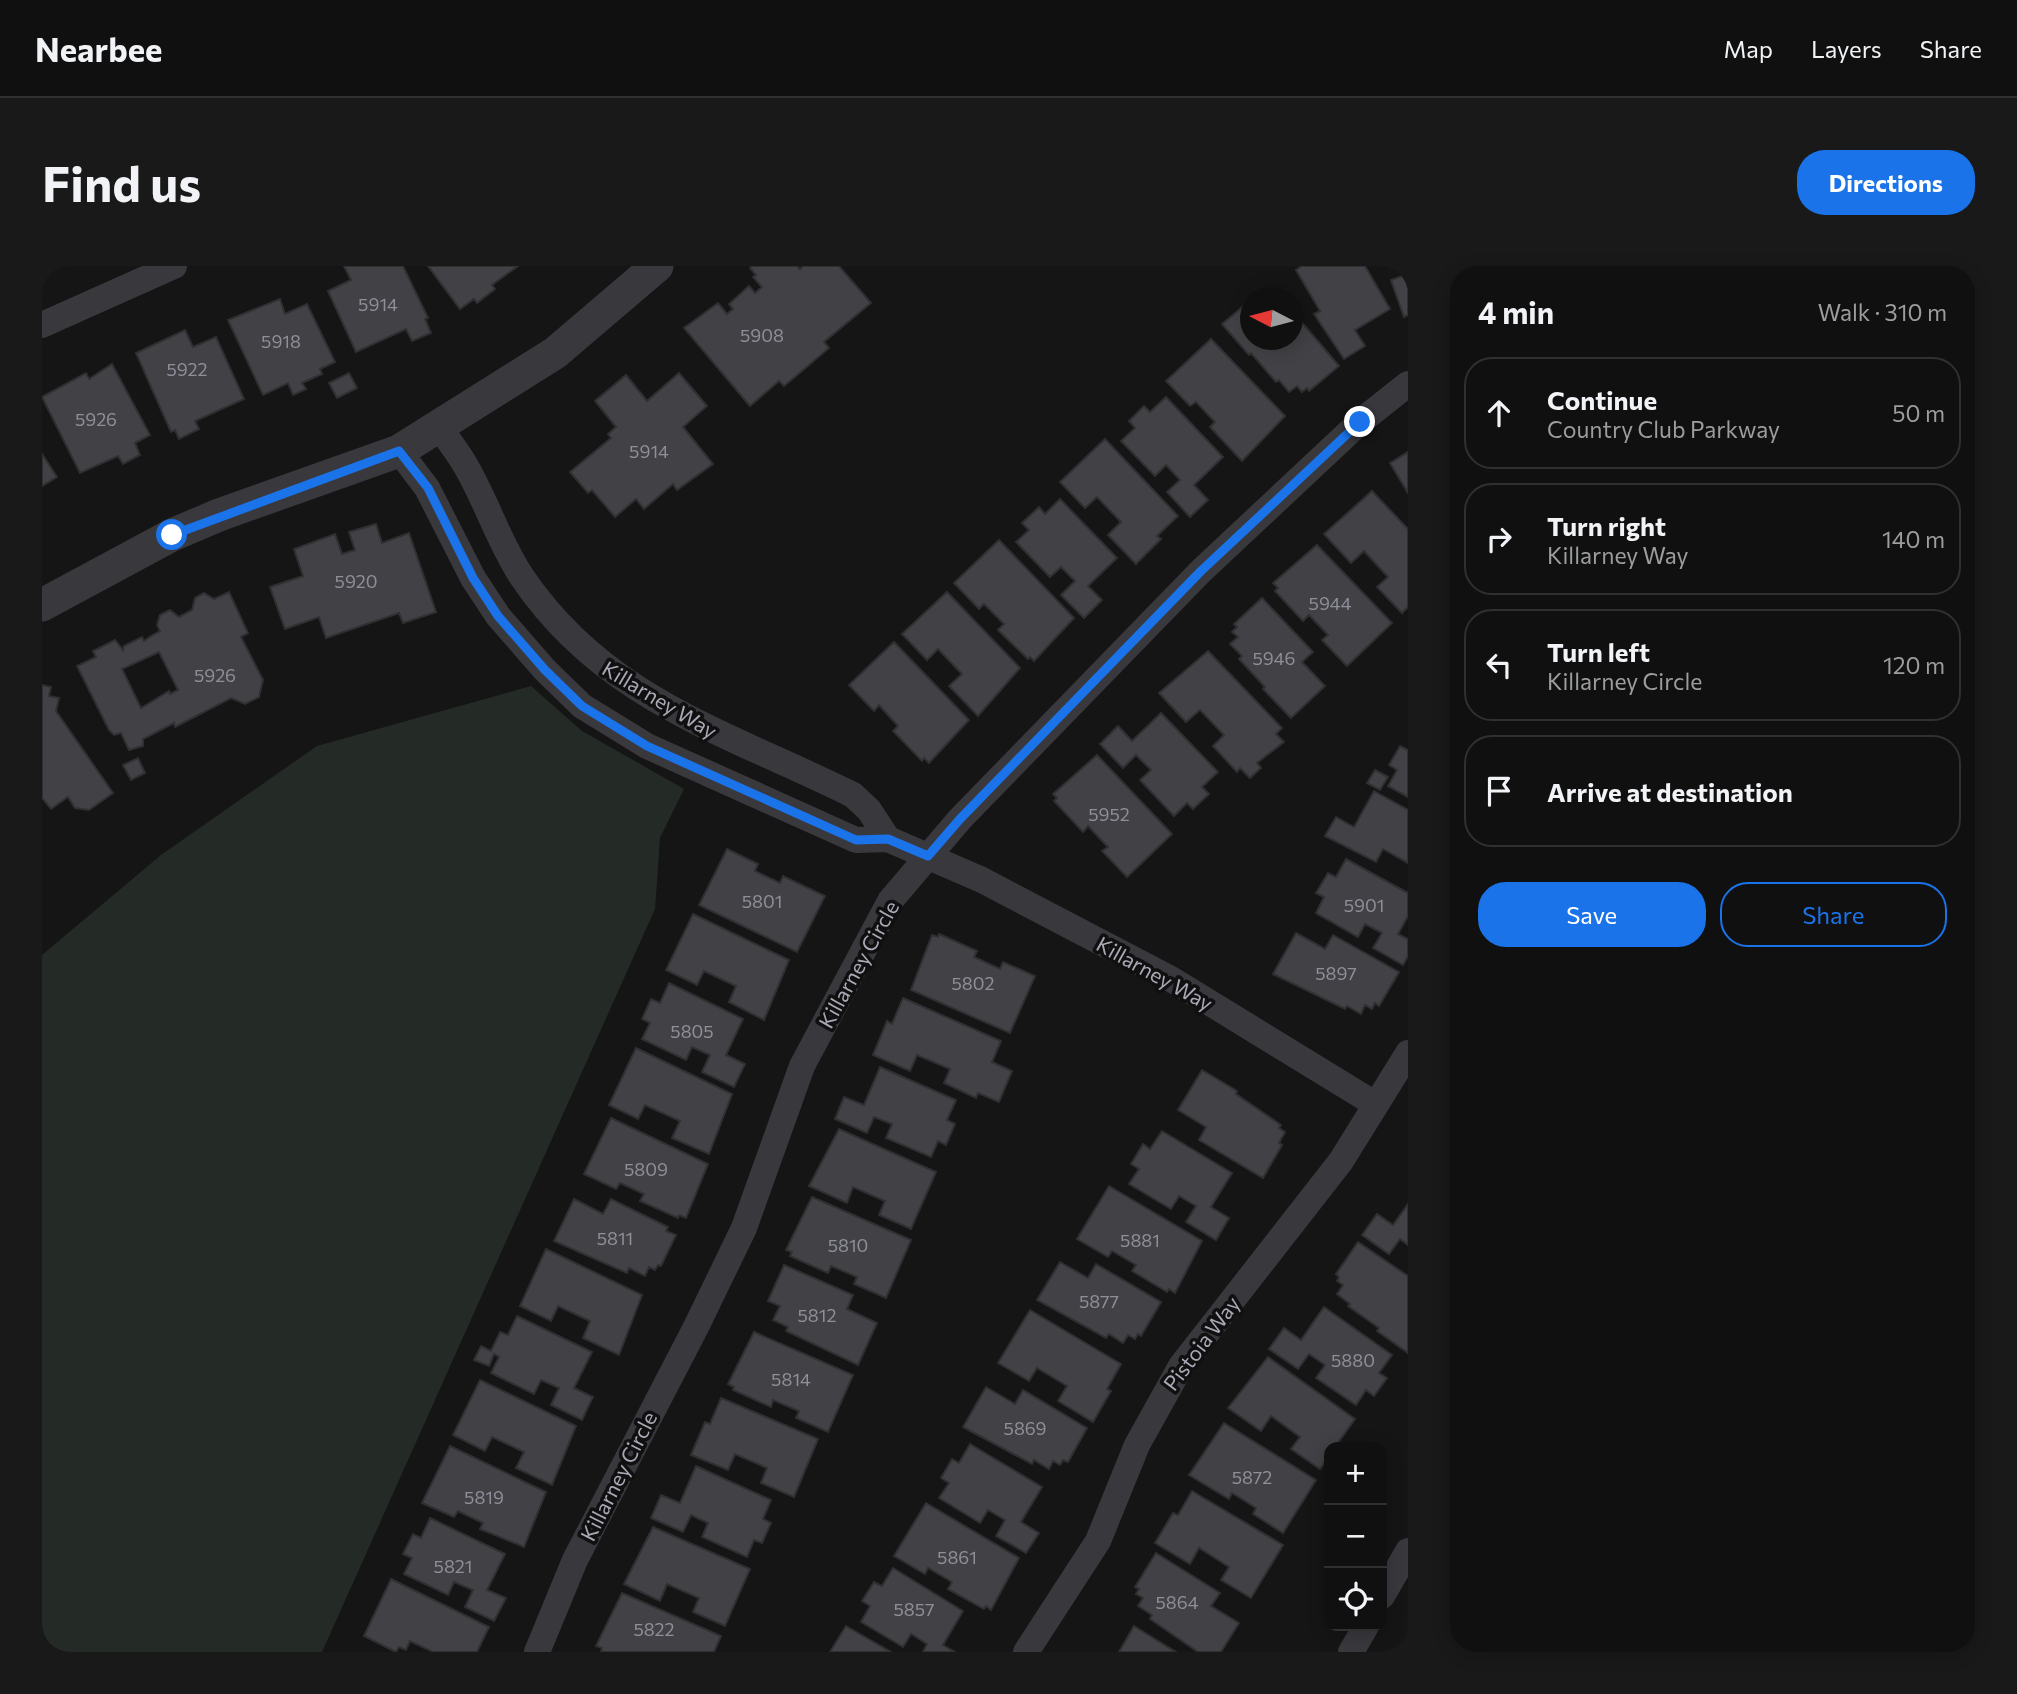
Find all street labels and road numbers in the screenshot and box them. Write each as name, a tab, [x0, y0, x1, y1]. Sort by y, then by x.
street label: Killarney Way	[598, 655, 722, 743]
street label: Killarney Circle	[813, 896, 903, 1032]
street label: Killarney Way	[1092, 931, 1218, 1015]
street label: Pistoia Way	[1157, 1291, 1245, 1395]
street label: Killarney Circle	[575, 1407, 661, 1545]

